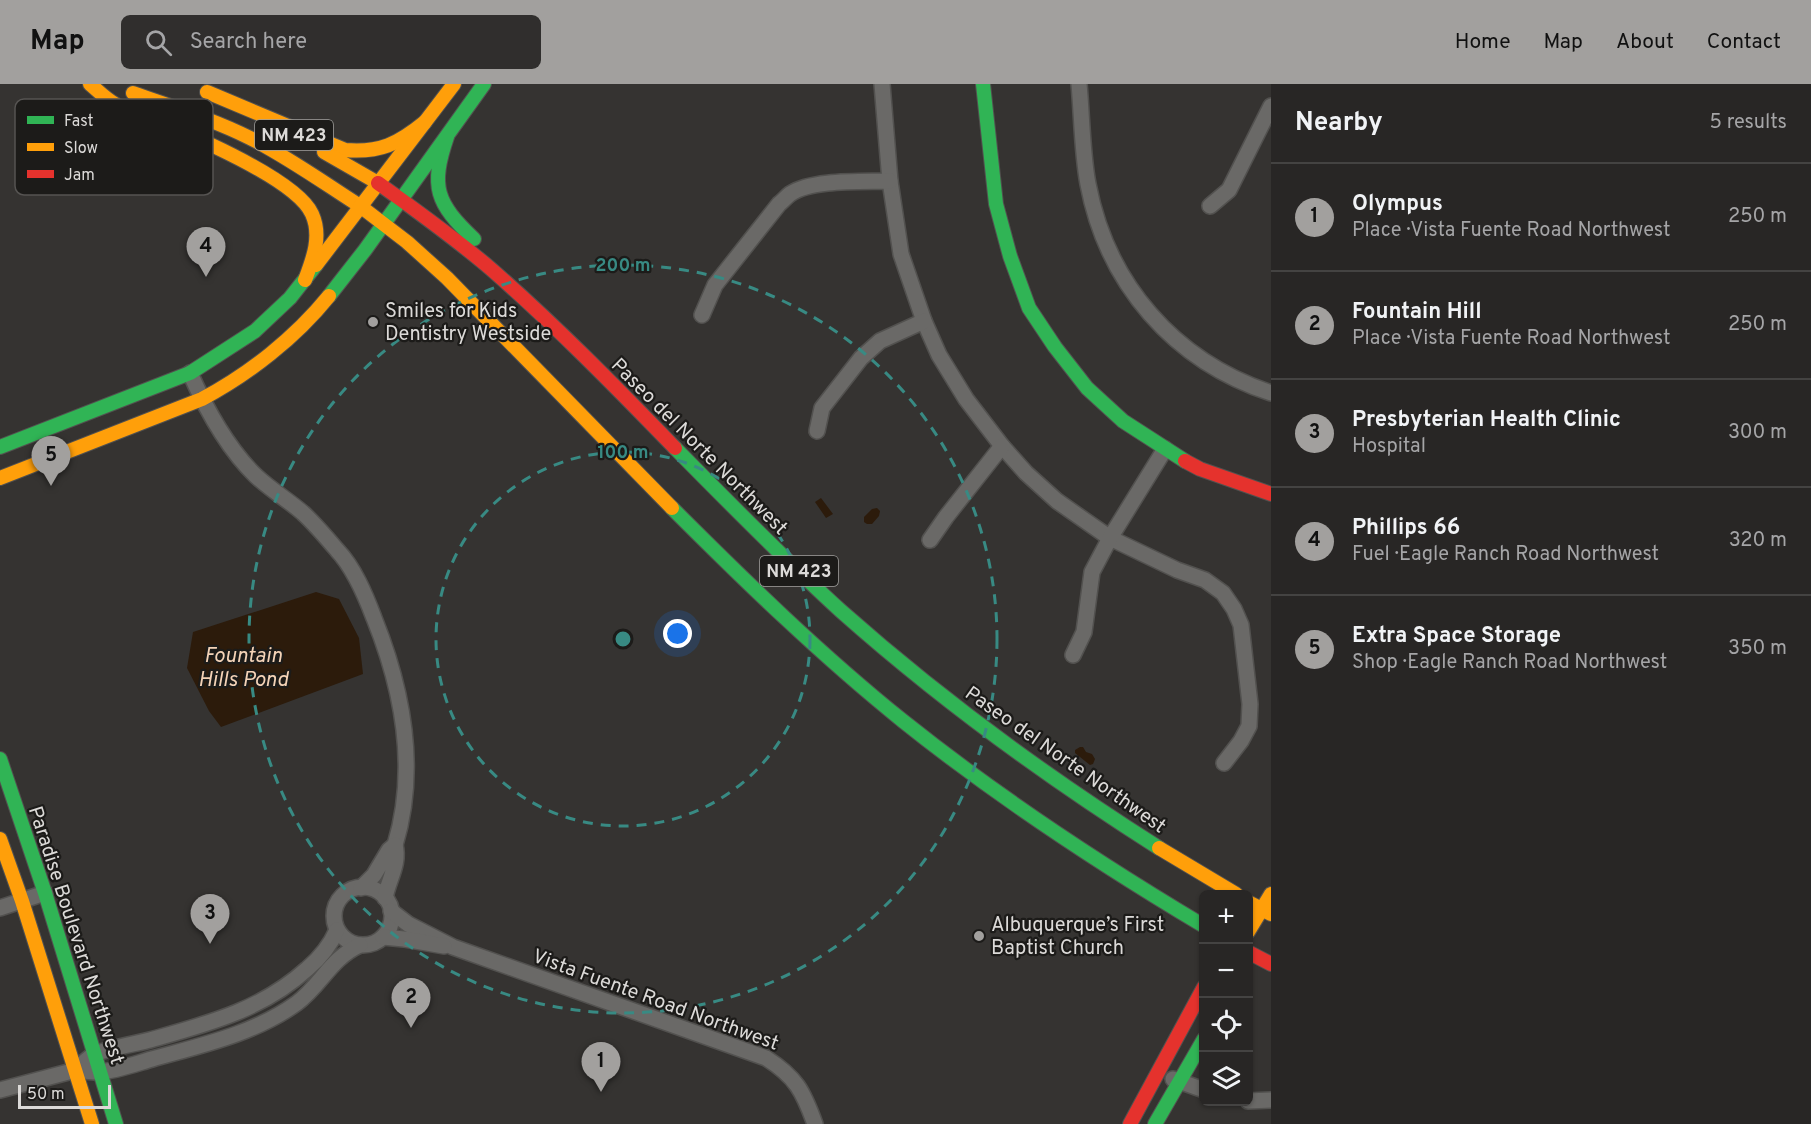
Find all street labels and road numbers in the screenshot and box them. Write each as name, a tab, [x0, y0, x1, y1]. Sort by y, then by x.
road number: NM 423	[255, 120, 333, 150]
street label: Paseo del Norte Northwest	[605, 353, 793, 541]
road number: NM 423	[760, 556, 838, 586]
street label: Paseo del Norte Northwest	[959, 681, 1171, 840]
street label: Paradise Boulevard Northwest	[21, 803, 129, 1068]
street label: Vista Fuente Road Northwest	[529, 944, 782, 1058]

